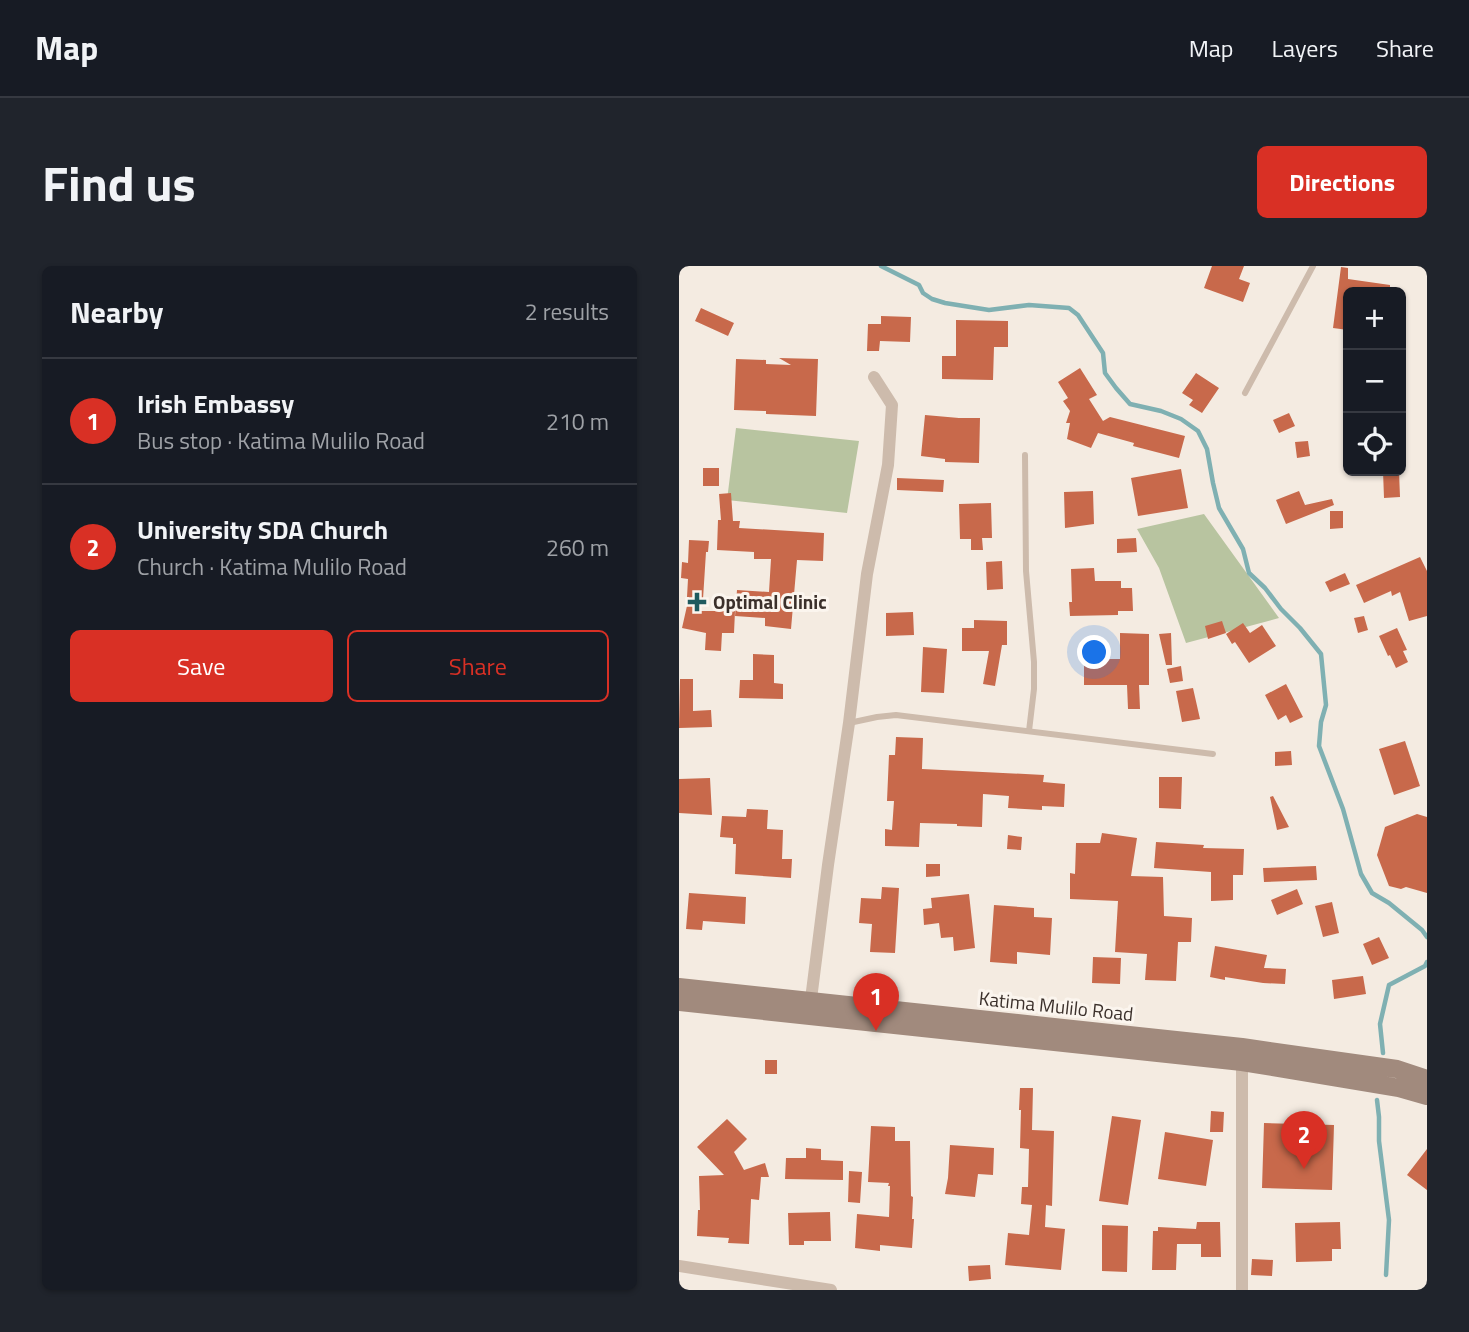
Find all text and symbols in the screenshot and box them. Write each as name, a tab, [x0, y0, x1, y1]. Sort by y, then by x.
text: Map	[35, 23, 98, 73]
text: Map	[1189, 30, 1234, 66]
text: Layers	[1272, 30, 1338, 66]
text: Share	[1376, 30, 1434, 66]
text: Find us	[42, 145, 196, 220]
button: Directions	[1257, 146, 1427, 218]
map controls	[1343, 287, 1406, 476]
button: +	[1343, 287, 1406, 350]
text: Nearby	[70, 289, 163, 335]
text: 2 results	[525, 294, 609, 329]
button: −	[1343, 350, 1406, 413]
text: Irish Embassy	[137, 384, 294, 423]
text: 1	[87, 404, 99, 439]
text: 210 m	[546, 404, 609, 439]
button: locate	[1343, 413, 1406, 476]
text: Bus stop · Katima Mulilo Road	[137, 423, 425, 458]
text: University SDA Church	[137, 510, 388, 549]
text: 2	[87, 530, 99, 565]
text: 260 m	[546, 530, 609, 565]
text: Church · Katima Mulilo Road	[137, 549, 407, 584]
place label: Optimal Clinic	[713, 587, 827, 616]
marker: Optimal Clinic	[687, 592, 707, 612]
button: Save	[70, 630, 333, 702]
button: Share	[347, 630, 609, 702]
your location	[1077, 635, 1111, 669]
pin: 1	[853, 973, 899, 1031]
street label: Katima Mulilo Road	[977, 983, 1135, 1028]
pin: 2	[1281, 1111, 1327, 1169]

